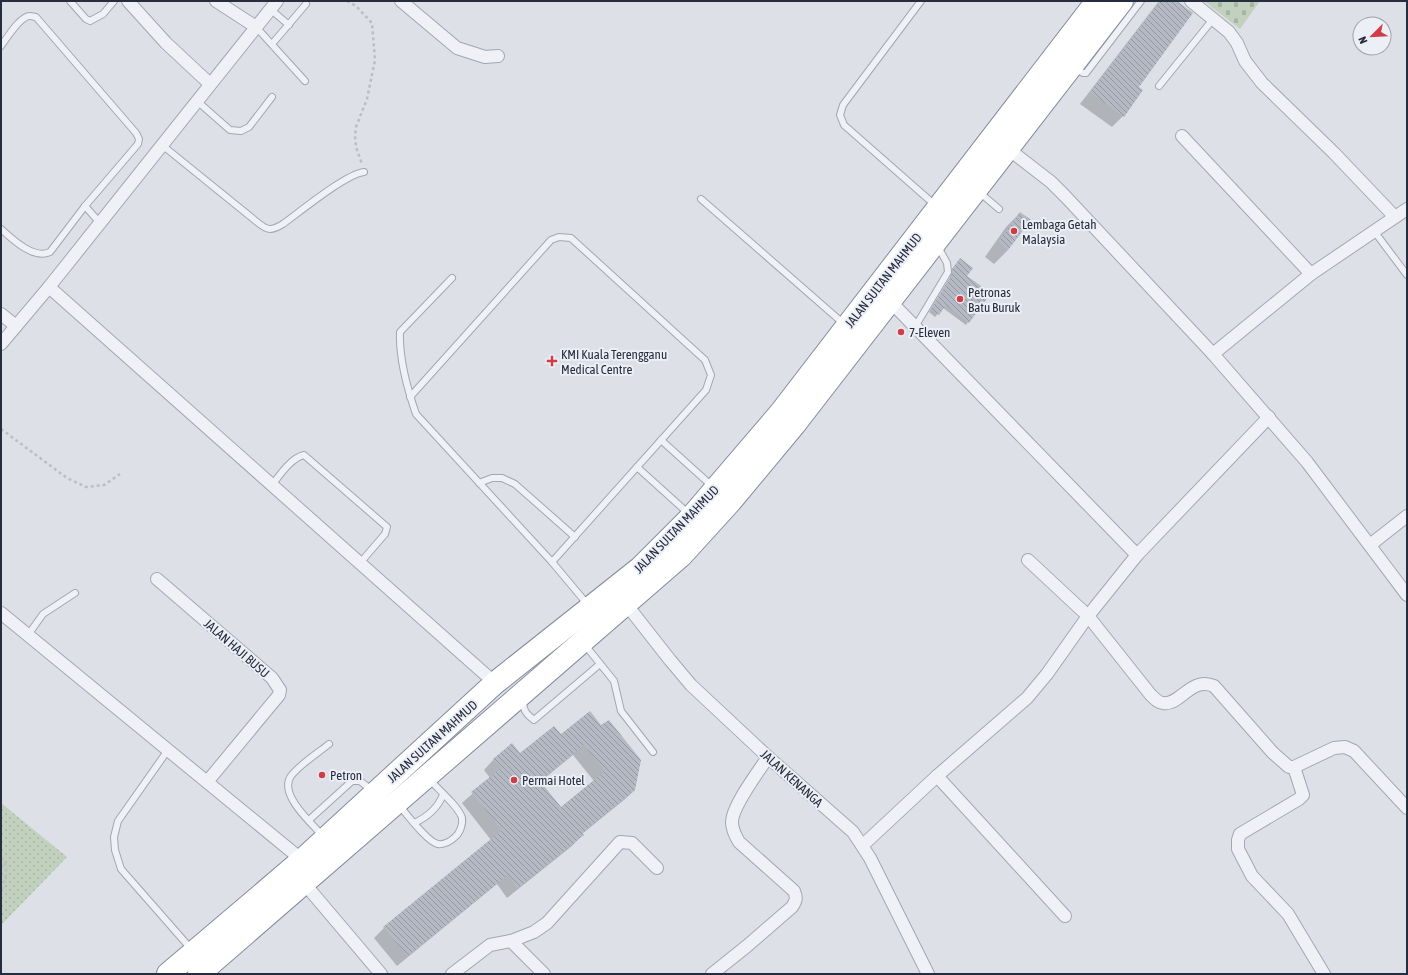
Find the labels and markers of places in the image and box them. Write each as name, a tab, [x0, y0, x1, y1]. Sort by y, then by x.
place label: Lembaga Getah Malaysia	[1022, 217, 1097, 247]
marker: Lembaga Getah Malaysia	[1009, 226, 1019, 236]
place label: Petronas Batu Buruk	[968, 285, 1021, 315]
marker: Petronas Batu Buruk	[955, 294, 965, 304]
place label: 7-Eleven	[909, 325, 950, 340]
marker: 7-Eleven	[896, 327, 906, 337]
place label: KMI Kuala Terengganu Medical Centre	[561, 347, 667, 377]
marker: KMI Kuala Terengganu Medical Centre	[546, 355, 558, 367]
place label: Petron	[330, 768, 362, 783]
marker: Petron	[317, 770, 327, 780]
place label: Permai Hotel	[522, 773, 585, 788]
marker: Permai Hotel	[509, 775, 519, 785]

